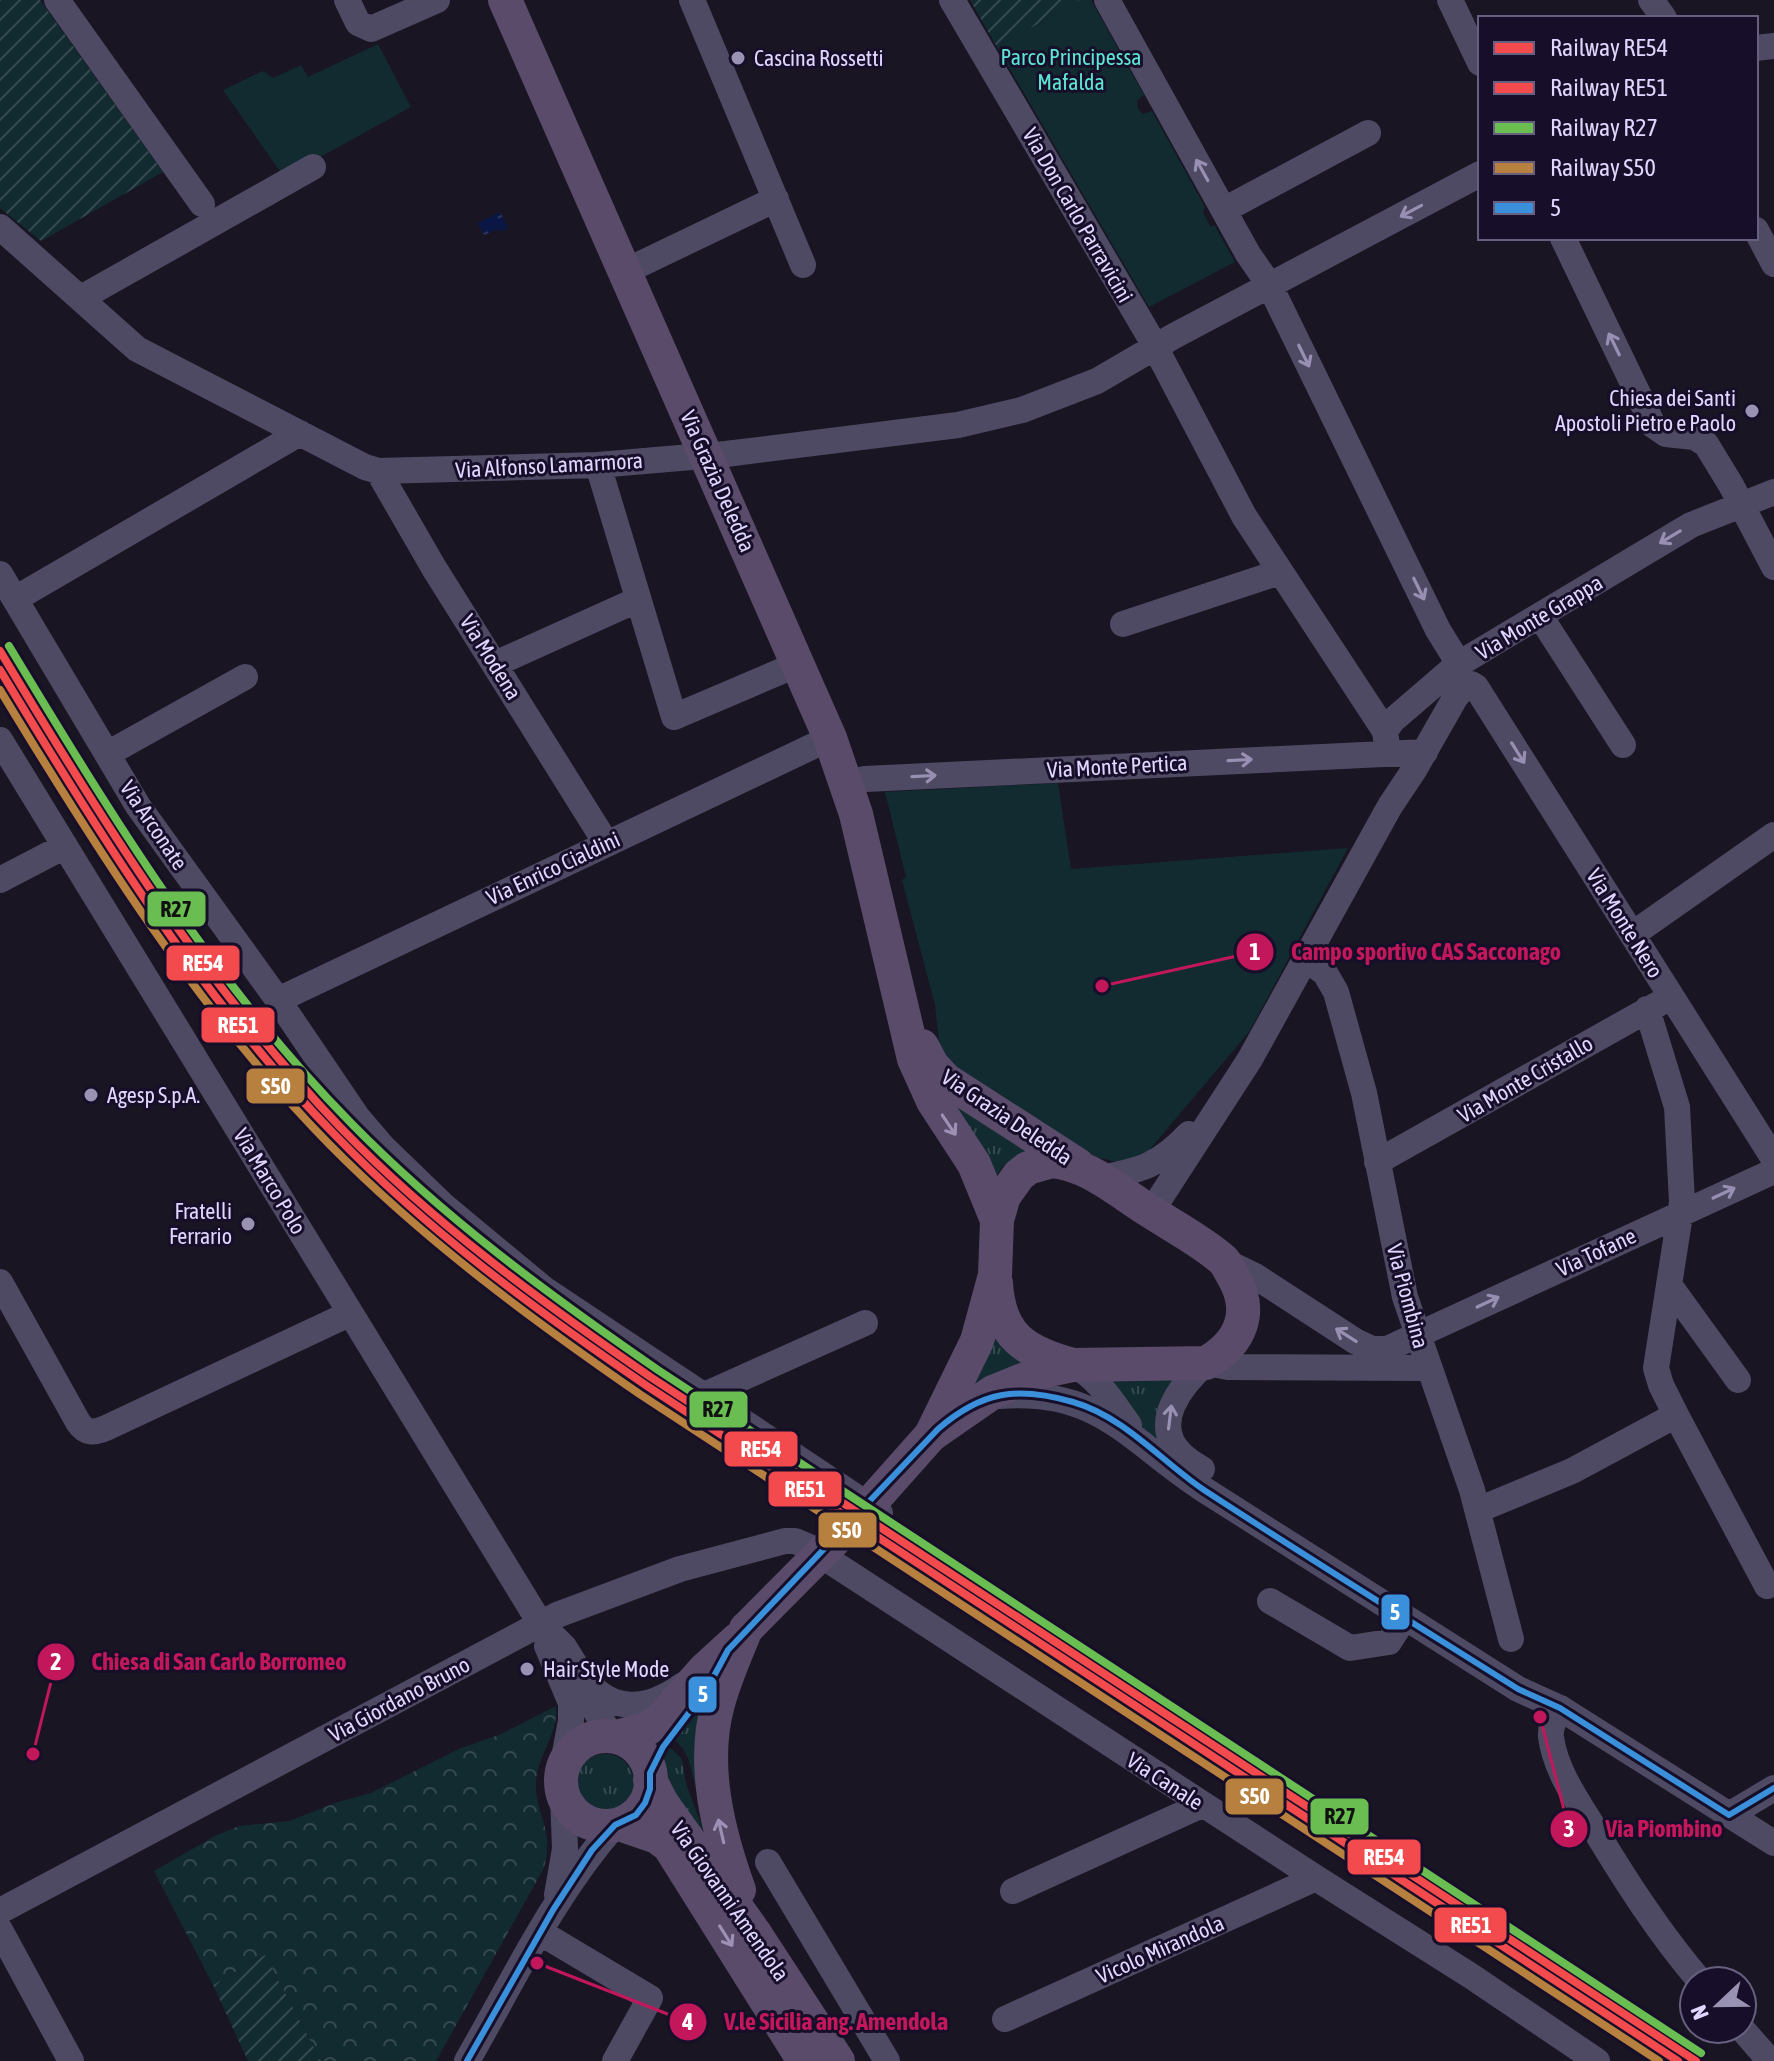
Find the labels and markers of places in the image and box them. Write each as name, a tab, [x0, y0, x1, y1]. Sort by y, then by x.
place label: Cascina Rossetti	[754, 45, 884, 71]
marker: Cascina Rossetti	[729, 49, 747, 67]
place label: Chiesa dei Santi Apostoli Pietro e Paolo	[1555, 385, 1736, 436]
marker: Chiesa dei Santi Apostoli Pietro e Paolo	[1743, 402, 1761, 420]
callout: Campo sportivo CAS Sacconago	[1235, 928, 1577, 976]
place label: Agesp S.p.A.	[107, 1082, 200, 1108]
marker: Agesp S.p.A.	[82, 1086, 100, 1104]
place label: Fratelli Ferrario	[169, 1198, 232, 1249]
marker: Fratelli Ferrario	[239, 1215, 257, 1233]
callout: Chiesa di San Carlo Borromeo	[36, 1638, 363, 1686]
place label: Hair Style Mode	[543, 1656, 669, 1682]
marker: Hair Style Mode	[518, 1660, 536, 1678]
callout: Via Piombino	[1549, 1805, 1738, 1853]
callout: V.le Sicilia ang. Amendola	[668, 1998, 964, 2046]

